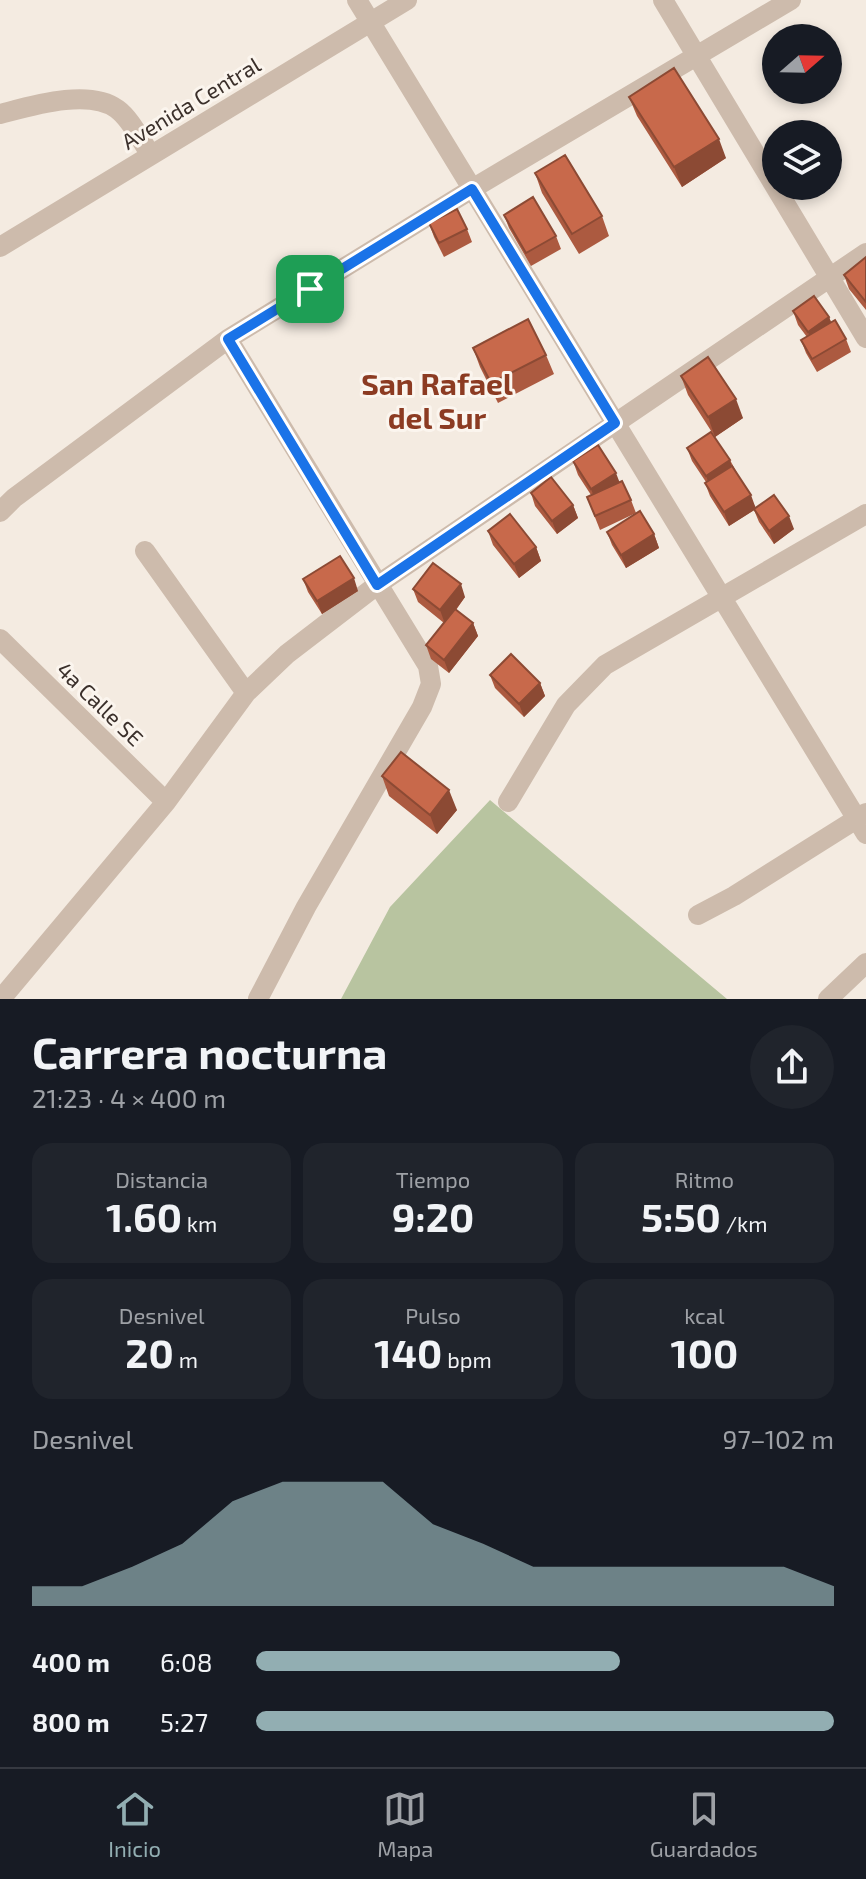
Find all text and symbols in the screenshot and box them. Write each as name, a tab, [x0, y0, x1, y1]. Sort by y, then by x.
north arrow	[762, 24, 842, 104]
map controls	[762, 24, 842, 200]
street label: Avenida Central	[116, 50, 265, 154]
button: layers	[762, 120, 842, 200]
pin	[276, 255, 344, 323]
icon: arrive	[288, 267, 332, 311]
district label: San Rafael del Sur	[361, 365, 513, 435]
street label: 4a Calle SE	[52, 656, 149, 751]
text: Carrera nocturna	[32, 1025, 387, 1078]
button: share	[750, 1025, 834, 1109]
text: 21:23 · 4 × 400 m	[32, 1082, 226, 1113]
text: Distancia	[115, 1166, 208, 1192]
text: Tiempo	[396, 1166, 470, 1192]
text: Ritmo	[675, 1166, 734, 1192]
text: 1.60	[106, 1192, 182, 1240]
text: 9:20	[392, 1192, 474, 1240]
text: 5:50	[641, 1192, 721, 1240]
text: km	[182, 1210, 217, 1236]
text: /km	[721, 1210, 768, 1236]
text: Desnivel	[119, 1302, 205, 1328]
text: Pulso	[405, 1302, 461, 1328]
text: kcal	[684, 1302, 724, 1328]
text: 20	[125, 1328, 174, 1376]
text: 140	[374, 1328, 442, 1376]
text: 100	[670, 1328, 738, 1376]
text: m	[174, 1346, 198, 1372]
text: bpm	[442, 1346, 492, 1372]
text: Desnivel	[32, 1423, 133, 1454]
text: 97–102 m	[723, 1423, 834, 1454]
text: 400 m	[32, 1646, 110, 1677]
text: 6:08	[160, 1646, 212, 1677]
text: 800 m	[32, 1706, 110, 1737]
text: 5:27	[160, 1706, 208, 1737]
tab: Inicio	[108, 1787, 161, 1861]
tab: Mapa	[377, 1787, 433, 1861]
tab: Guardados	[650, 1787, 758, 1861]

